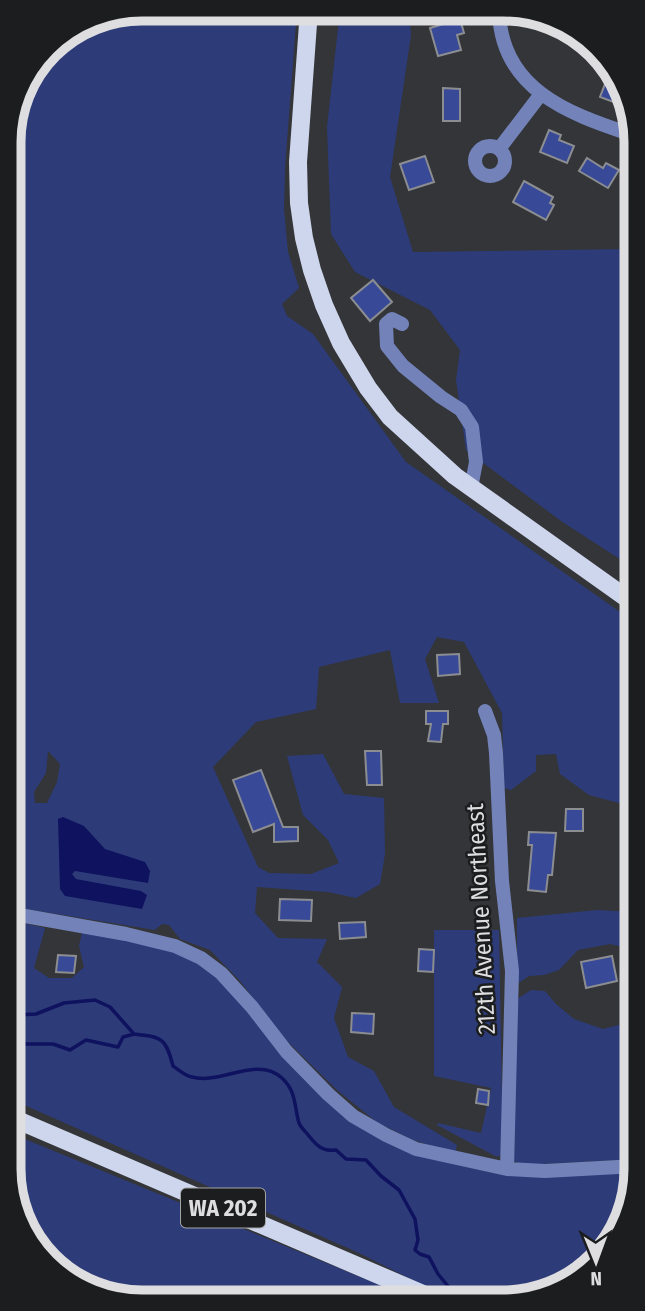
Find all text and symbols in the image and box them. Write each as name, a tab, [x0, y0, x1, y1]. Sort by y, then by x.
street label: 212th Avenue Northeast	[461, 803, 501, 1035]
road number: WA 202	[181, 1189, 265, 1228]
north arrow	[561, 1227, 631, 1297]
text: N	[590, 1267, 602, 1290]

